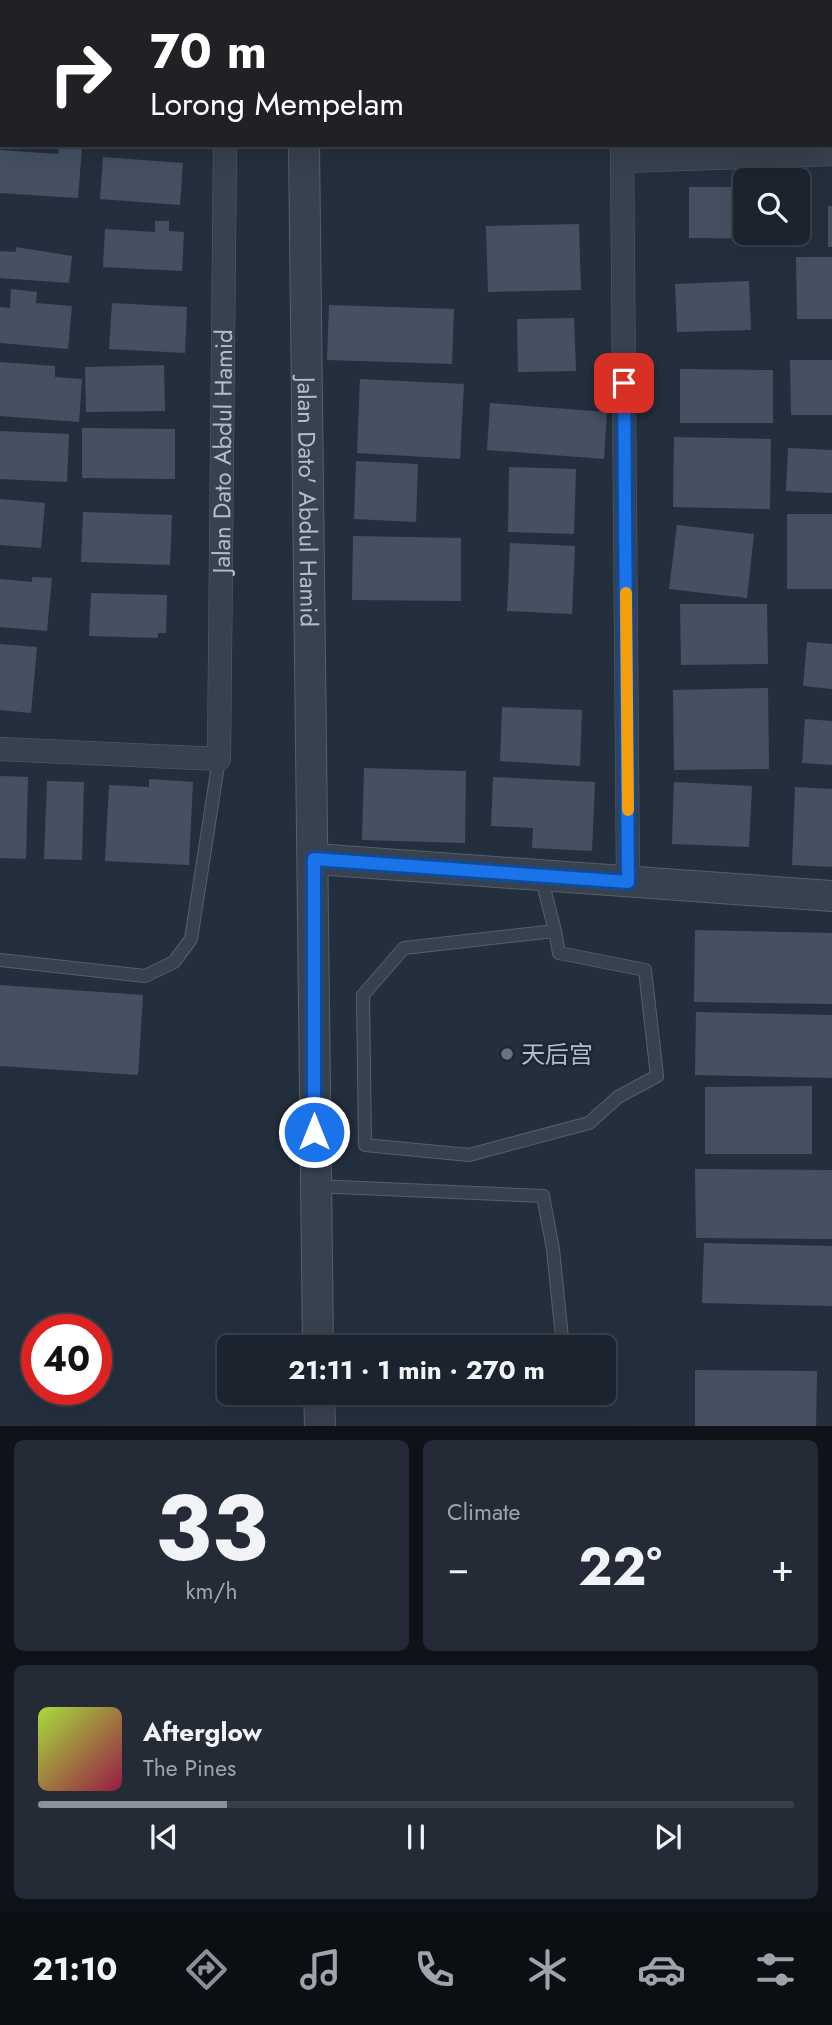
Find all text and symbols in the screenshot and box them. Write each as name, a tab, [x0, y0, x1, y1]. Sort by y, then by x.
text: 70 m	[150, 16, 267, 86]
icon: right	[35, 28, 126, 119]
text: Lorong Mempelam	[150, 81, 404, 127]
map controls	[733, 168, 810, 245]
button: search	[733, 168, 810, 245]
street label: Jalan Dato Abdul Hamid	[203, 329, 241, 576]
pin	[594, 353, 654, 413]
icon: arrive	[605, 364, 643, 402]
street label: Jalan Dato' Abdul Hamid	[289, 374, 327, 627]
place label: 天后宫	[521, 1037, 593, 1072]
marker: 天后宫	[499, 1046, 515, 1062]
position arrow	[277, 1095, 351, 1169]
speed limit sign: 40	[21, 1314, 112, 1405]
text: 21:11 · 1 min · 270 m	[288, 1351, 545, 1389]
text: 33	[155, 1463, 268, 1594]
text: Climate	[447, 1495, 520, 1529]
text: 22°	[578, 1529, 662, 1605]
text: −	[447, 1540, 469, 1595]
text: +	[771, 1540, 794, 1595]
text: km/h	[186, 1574, 237, 1608]
text: Afterglow	[143, 1713, 262, 1751]
text: The Pines	[143, 1751, 236, 1785]
icon: previous	[145, 1818, 183, 1856]
icon: pause	[397, 1818, 435, 1856]
icon: next	[649, 1818, 687, 1856]
icon: directions	[182, 1945, 231, 1994]
icon: music	[296, 1945, 345, 1994]
icon: phone	[410, 1945, 459, 1994]
icon: climate	[523, 1945, 572, 1994]
icon: car	[637, 1945, 686, 1994]
icon: filters	[751, 1945, 800, 1994]
text: 21:10	[32, 1946, 117, 1992]

